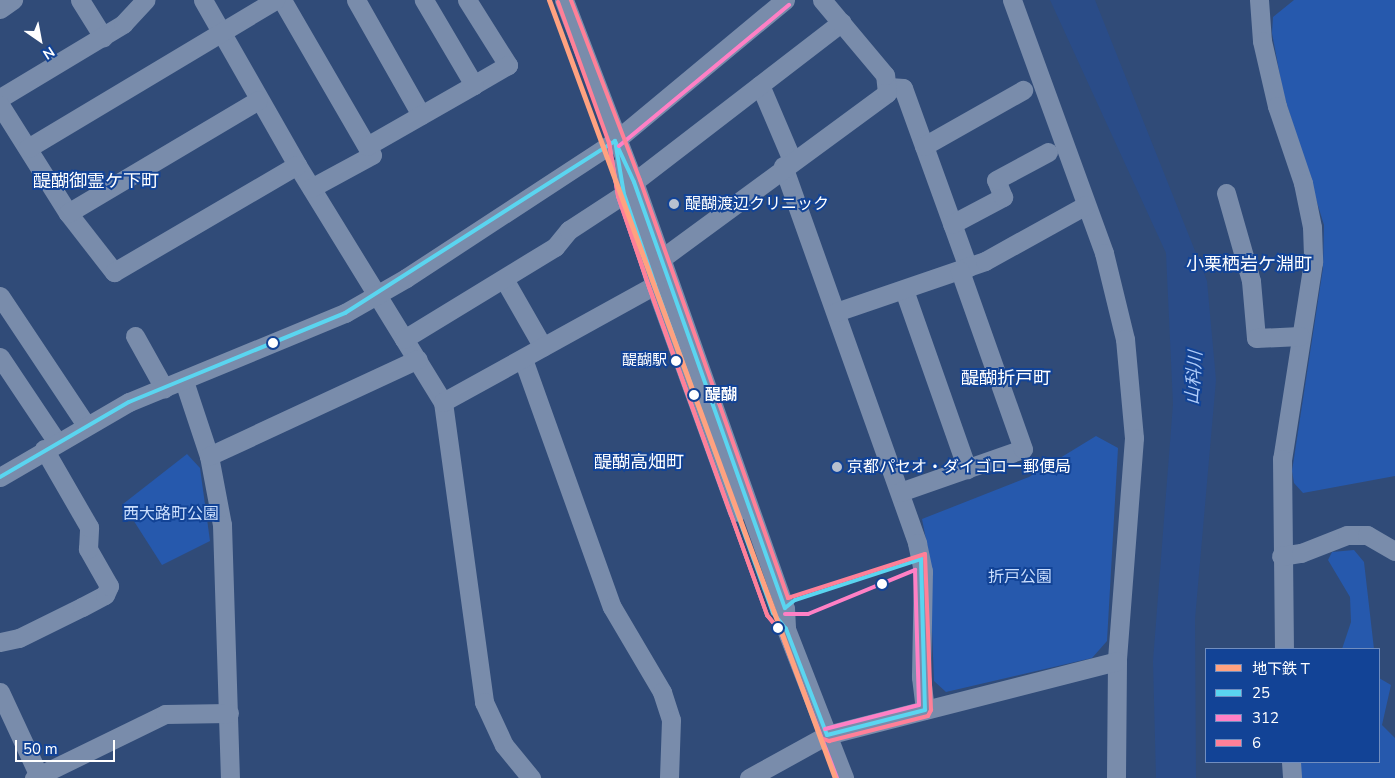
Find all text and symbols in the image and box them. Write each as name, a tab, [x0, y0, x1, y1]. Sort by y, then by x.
north arrow	[15, 15, 65, 65]
text: N	[39, 42, 58, 64]
district label: 醍醐御霊ケ下町	[33, 170, 159, 192]
place label: 醍醐渡辺クリニック	[685, 194, 829, 214]
marker: 醍醐渡辺クリニック	[667, 197, 681, 211]
district label: 小栗栖岩ケ淵町	[1186, 253, 1312, 275]
unlabelled marker	[268, 338, 278, 348]
water label: 山科川	[1181, 350, 1207, 406]
place label: 醍醐駅	[622, 352, 667, 370]
marker: 醍醐駅	[671, 356, 681, 366]
district label: 醍醐折戸町	[961, 367, 1051, 389]
place label: 醍醐	[705, 385, 737, 405]
marker: 醍醐	[687, 388, 701, 402]
district label: 醍醐高畑町	[594, 451, 684, 473]
place label: 京都パセオ・ダイゴロー郵便局	[847, 457, 1071, 477]
marker: 京都パセオ・ダイゴロー郵便局	[831, 461, 843, 473]
park label: 西大路町公園	[123, 504, 219, 524]
park label: 折戸公園	[988, 567, 1052, 587]
unlabelled marker	[877, 579, 887, 589]
unlabelled marker	[773, 623, 783, 633]
legend	[1205, 648, 1380, 763]
text: 地下鉄 T	[1252, 659, 1310, 679]
text: 25	[1252, 683, 1270, 703]
text: 312	[1252, 708, 1279, 728]
scale bar	[18, 730, 118, 762]
text: 6	[1252, 733, 1261, 753]
text: 50 m	[23, 739, 58, 759]

